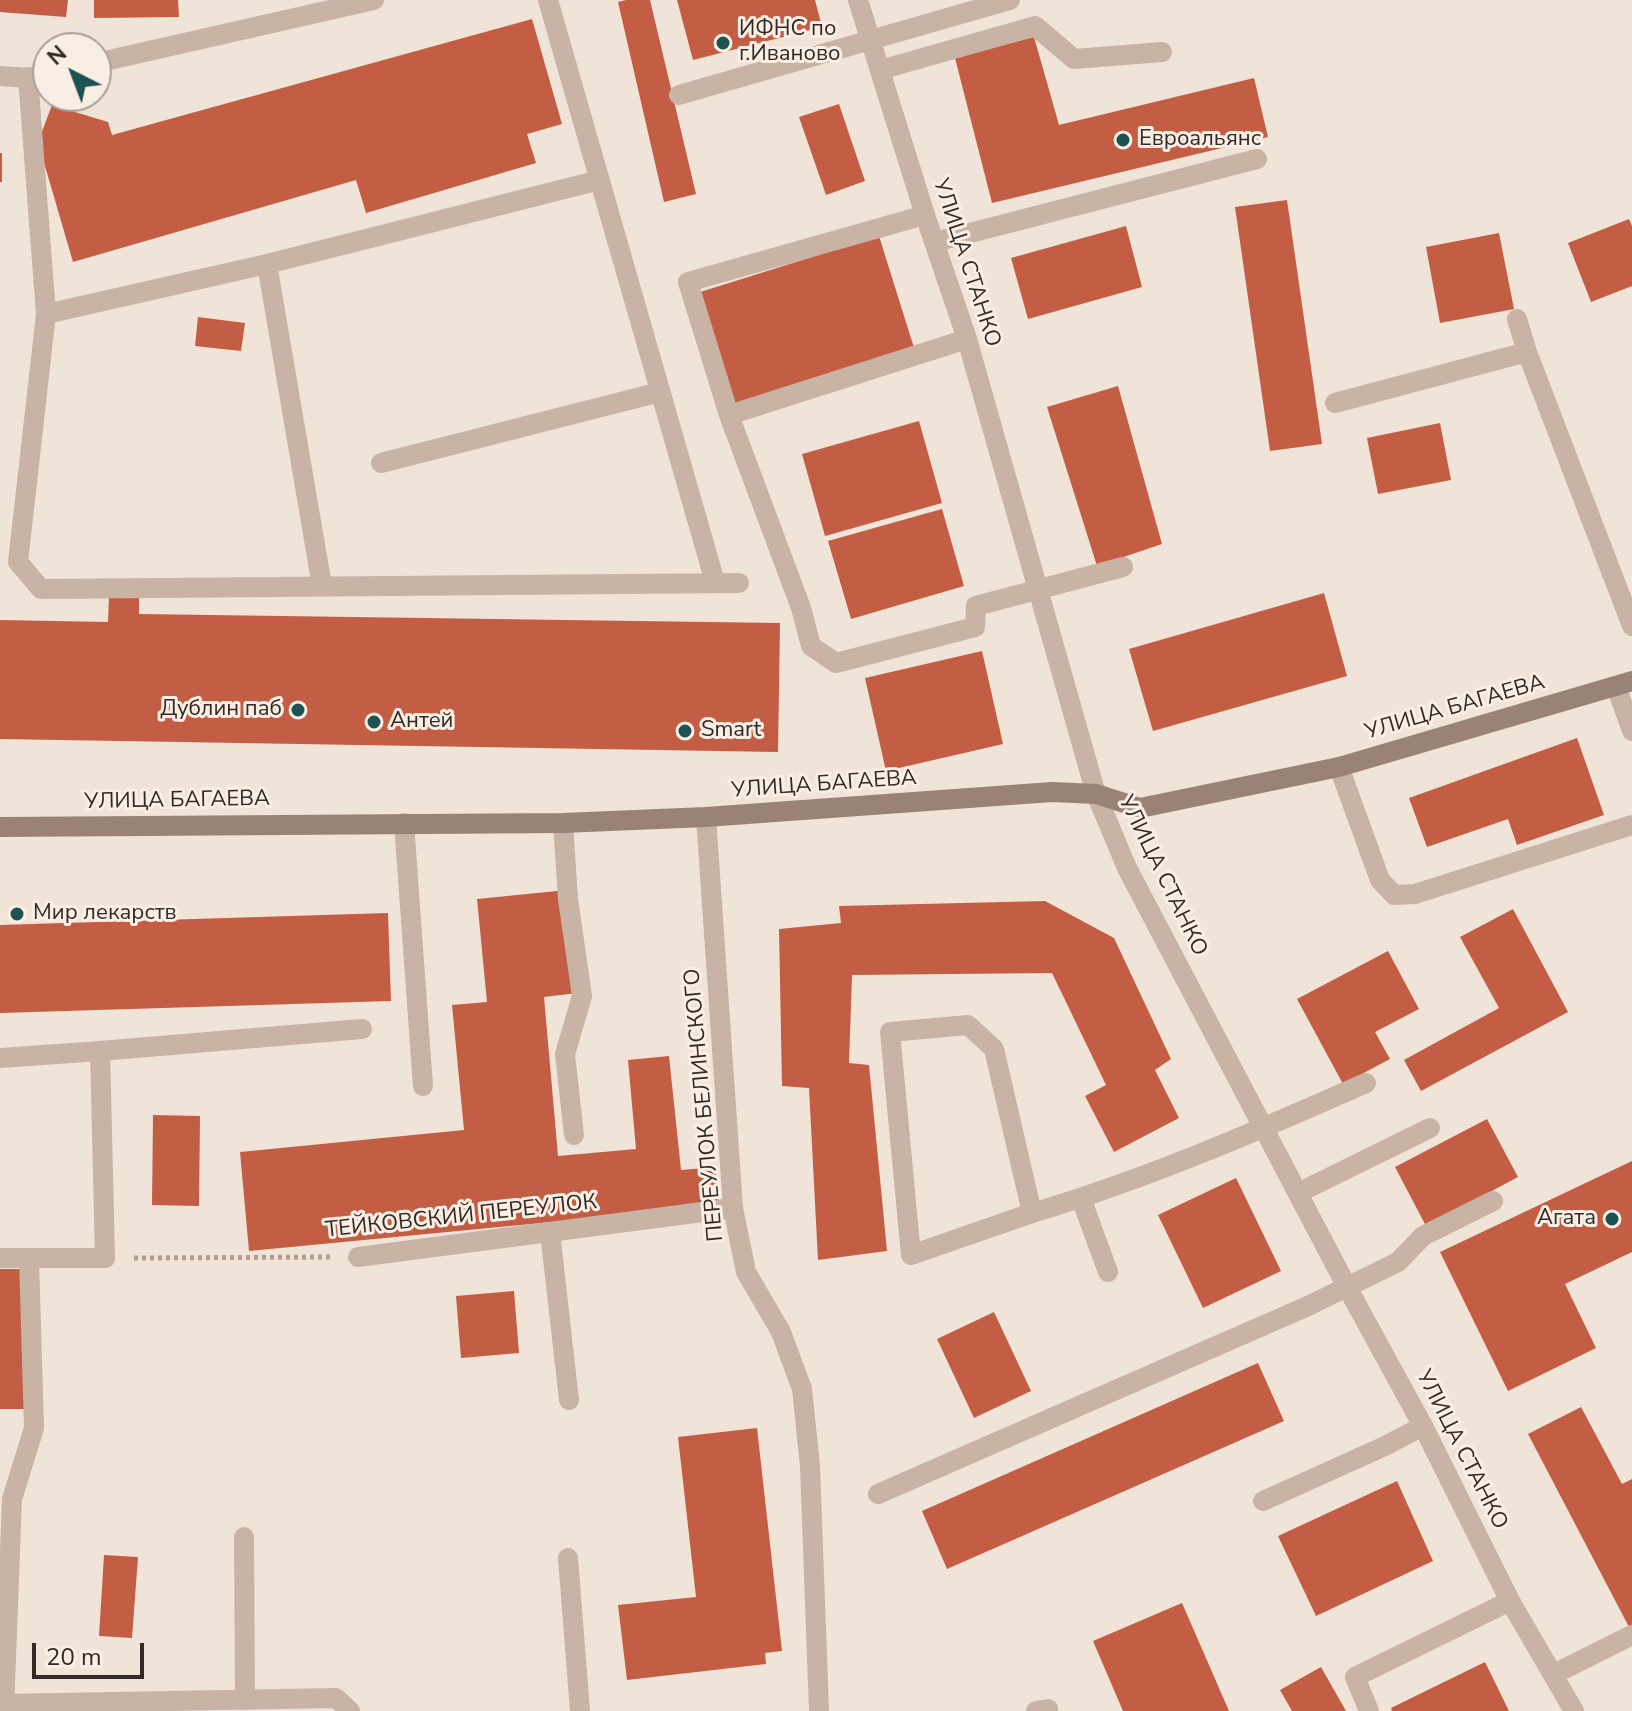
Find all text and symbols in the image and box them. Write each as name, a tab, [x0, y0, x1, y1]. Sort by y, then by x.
place label: ИФНС по г.Иваново	[739, 17, 840, 68]
north arrow	[32, 32, 112, 112]
marker: ИФНС по г.Иваново	[714, 34, 732, 52]
text: N	[41, 39, 73, 72]
place label: Евроальянс	[1139, 127, 1261, 153]
marker: Евроальянс	[1114, 131, 1132, 149]
street label: УЛИЦА СТАНКО	[926, 175, 1006, 351]
street label: УЛИЦА БАГАЕВА	[1362, 670, 1548, 746]
place label: Дублин паб	[160, 697, 282, 723]
marker: Дублин паб	[289, 701, 307, 719]
place label: Антей	[390, 709, 453, 735]
marker: Антей	[365, 713, 383, 731]
place label: Smart	[701, 718, 761, 744]
marker: Smart	[676, 722, 694, 740]
street label: УЛИЦА БАГАЕВА	[730, 765, 918, 805]
street label: УЛИЦА БАГАЕВА	[84, 786, 270, 816]
street label: УЛИЦА СТАНКО	[1112, 791, 1212, 961]
place label: Мир лекарств	[33, 901, 177, 927]
marker: Мир лекарств	[8, 905, 26, 923]
street label: ПЕРЕУЛОК БЕЛИНСКОГО	[680, 967, 730, 1243]
street label: ТЕЙКОВСКИЙ ПЕРЕУЛОК	[324, 1190, 598, 1244]
place label: Агата	[1537, 1206, 1596, 1232]
marker: Агата	[1603, 1210, 1621, 1228]
street label: УЛИЦА СТАНКО	[1409, 1366, 1513, 1534]
scale bar	[36, 1627, 148, 1677]
text: 20 m	[46, 1641, 102, 1673]

